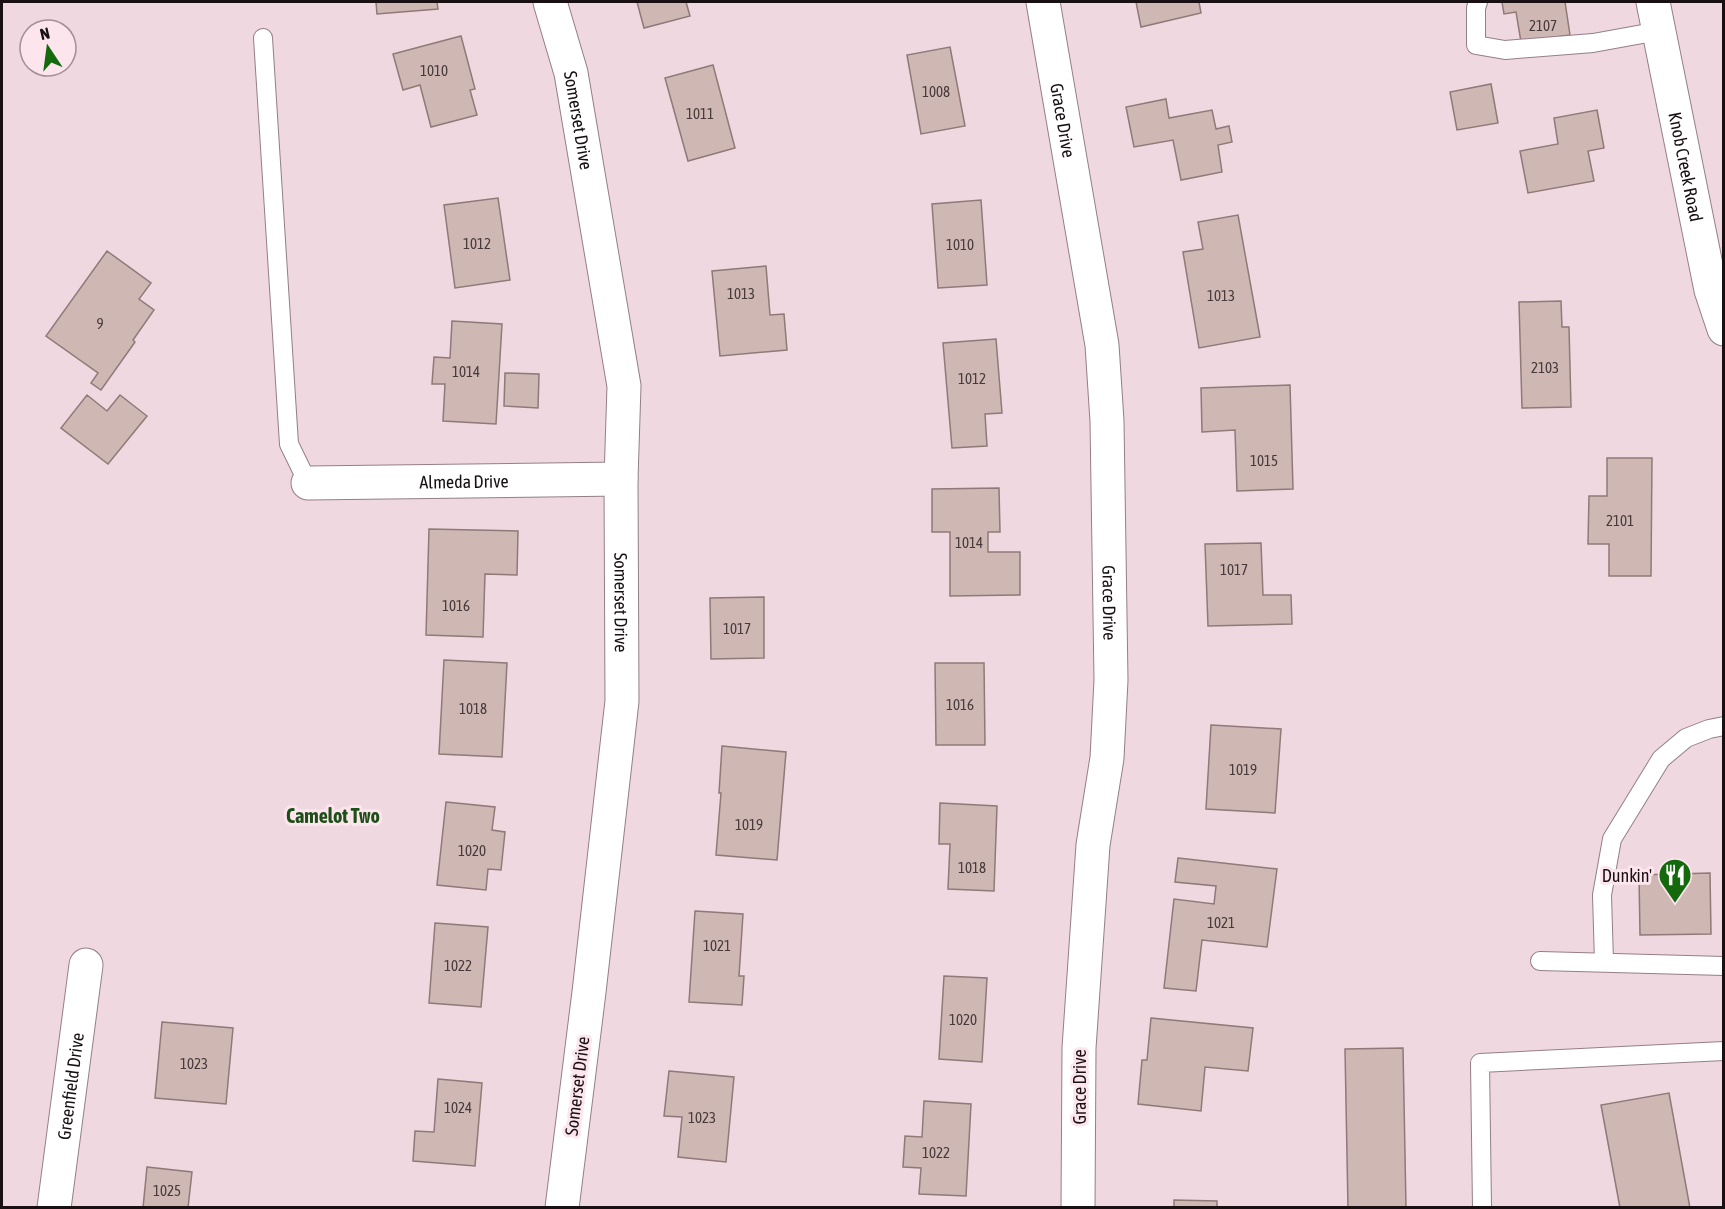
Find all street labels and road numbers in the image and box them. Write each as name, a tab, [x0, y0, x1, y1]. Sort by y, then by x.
street label: Somerset Drive	[560, 69, 598, 171]
street label: Grace Drive	[1047, 81, 1080, 159]
street label: Knob Creek Road	[1665, 110, 1707, 223]
street label: Almeda Drive	[419, 470, 509, 492]
street label: Somerset Drive	[611, 553, 632, 652]
street label: Grace Drive	[1099, 565, 1121, 641]
street label: Greenfield Drive	[53, 1031, 88, 1141]
street label: Somerset Drive	[561, 1035, 593, 1137]
street label: Grace Drive	[1069, 1049, 1090, 1125]

